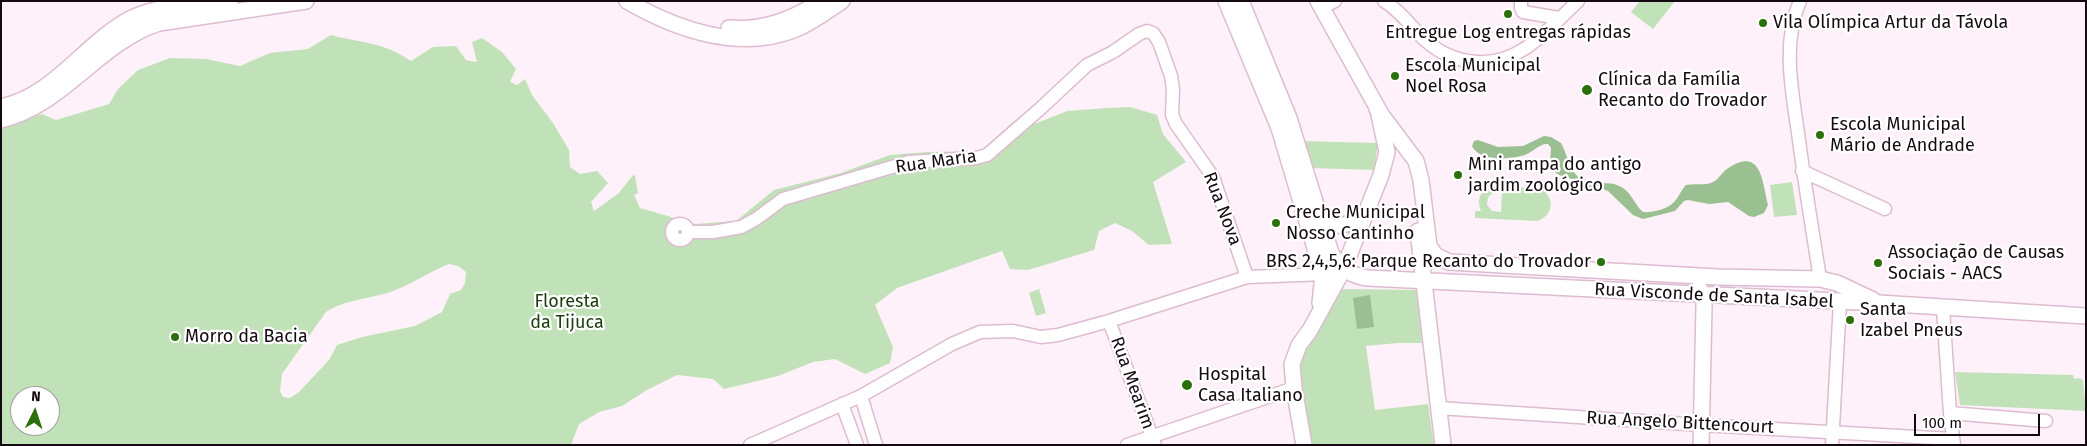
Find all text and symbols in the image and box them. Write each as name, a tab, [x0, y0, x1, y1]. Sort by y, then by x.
marker: Entregue Log entregas rápidas	[1502, 8, 1514, 20]
place label: Vila Olímpica Artur da Távola	[1773, 12, 2008, 34]
marker: Vila Olímpica Artur da Távola	[1757, 17, 1769, 29]
place label: Entregue Log entregas rápidas	[1385, 22, 1631, 44]
place label: Escola Municipal Noel Rosa	[1405, 55, 1541, 98]
place label: Clínica da Família Recanto do Trovador	[1598, 69, 1767, 112]
marker: Escola Municipal Noel Rosa	[1389, 70, 1401, 82]
marker: Clínica da Família Recanto do Trovador	[1580, 83, 1594, 97]
place label: Escola Municipal Mário de Andrade	[1830, 114, 1975, 156]
marker: Escola Municipal Mário de Andrade	[1814, 129, 1826, 141]
street label: Rua Maria	[894, 146, 978, 178]
place label: Mini rampa do antigo jardim zoológico	[1468, 154, 1642, 196]
street label: Rua Nova	[1198, 169, 1246, 249]
marker: Mini rampa do antigo jardim zoológico	[1452, 169, 1464, 181]
place label: Creche Municipal Nosso Cantinho	[1286, 202, 1425, 244]
marker: Creche Municipal Nosso Cantinho	[1270, 217, 1282, 229]
place label: Associação de Causas Sociais - AACS	[1888, 242, 2064, 284]
place label: BRS 2,4,5,6: Parque Recanto do Trovador	[1266, 251, 1591, 273]
marker: BRS 2,4,5,6: Parque Recanto do Trovador	[1595, 256, 1607, 268]
marker: Associação de Causas Sociais - AACS	[1872, 257, 1884, 269]
street label: Rua Visconde de Santa Isabel	[1594, 279, 1834, 313]
park label: Floresta da Tijuca	[530, 291, 604, 334]
place label: Santa Izabel Pneus	[1860, 299, 1963, 342]
marker: Santa Izabel Pneus	[1844, 314, 1856, 326]
place label: Morro da Bacia	[185, 326, 308, 348]
marker: Morro da Bacia	[169, 331, 181, 343]
street label: Rua Mearim	[1105, 334, 1159, 432]
place label: Hospital Casa Italiano	[1198, 364, 1303, 406]
marker: Hospital Casa Italiano	[1180, 378, 1194, 392]
north arrow	[10, 386, 60, 436]
text: N	[31, 388, 41, 405]
scale bar	[1917, 404, 2043, 436]
street label: Rua Angelo Bittencourt	[1586, 407, 1774, 439]
text: 100 m	[1922, 414, 1962, 432]

